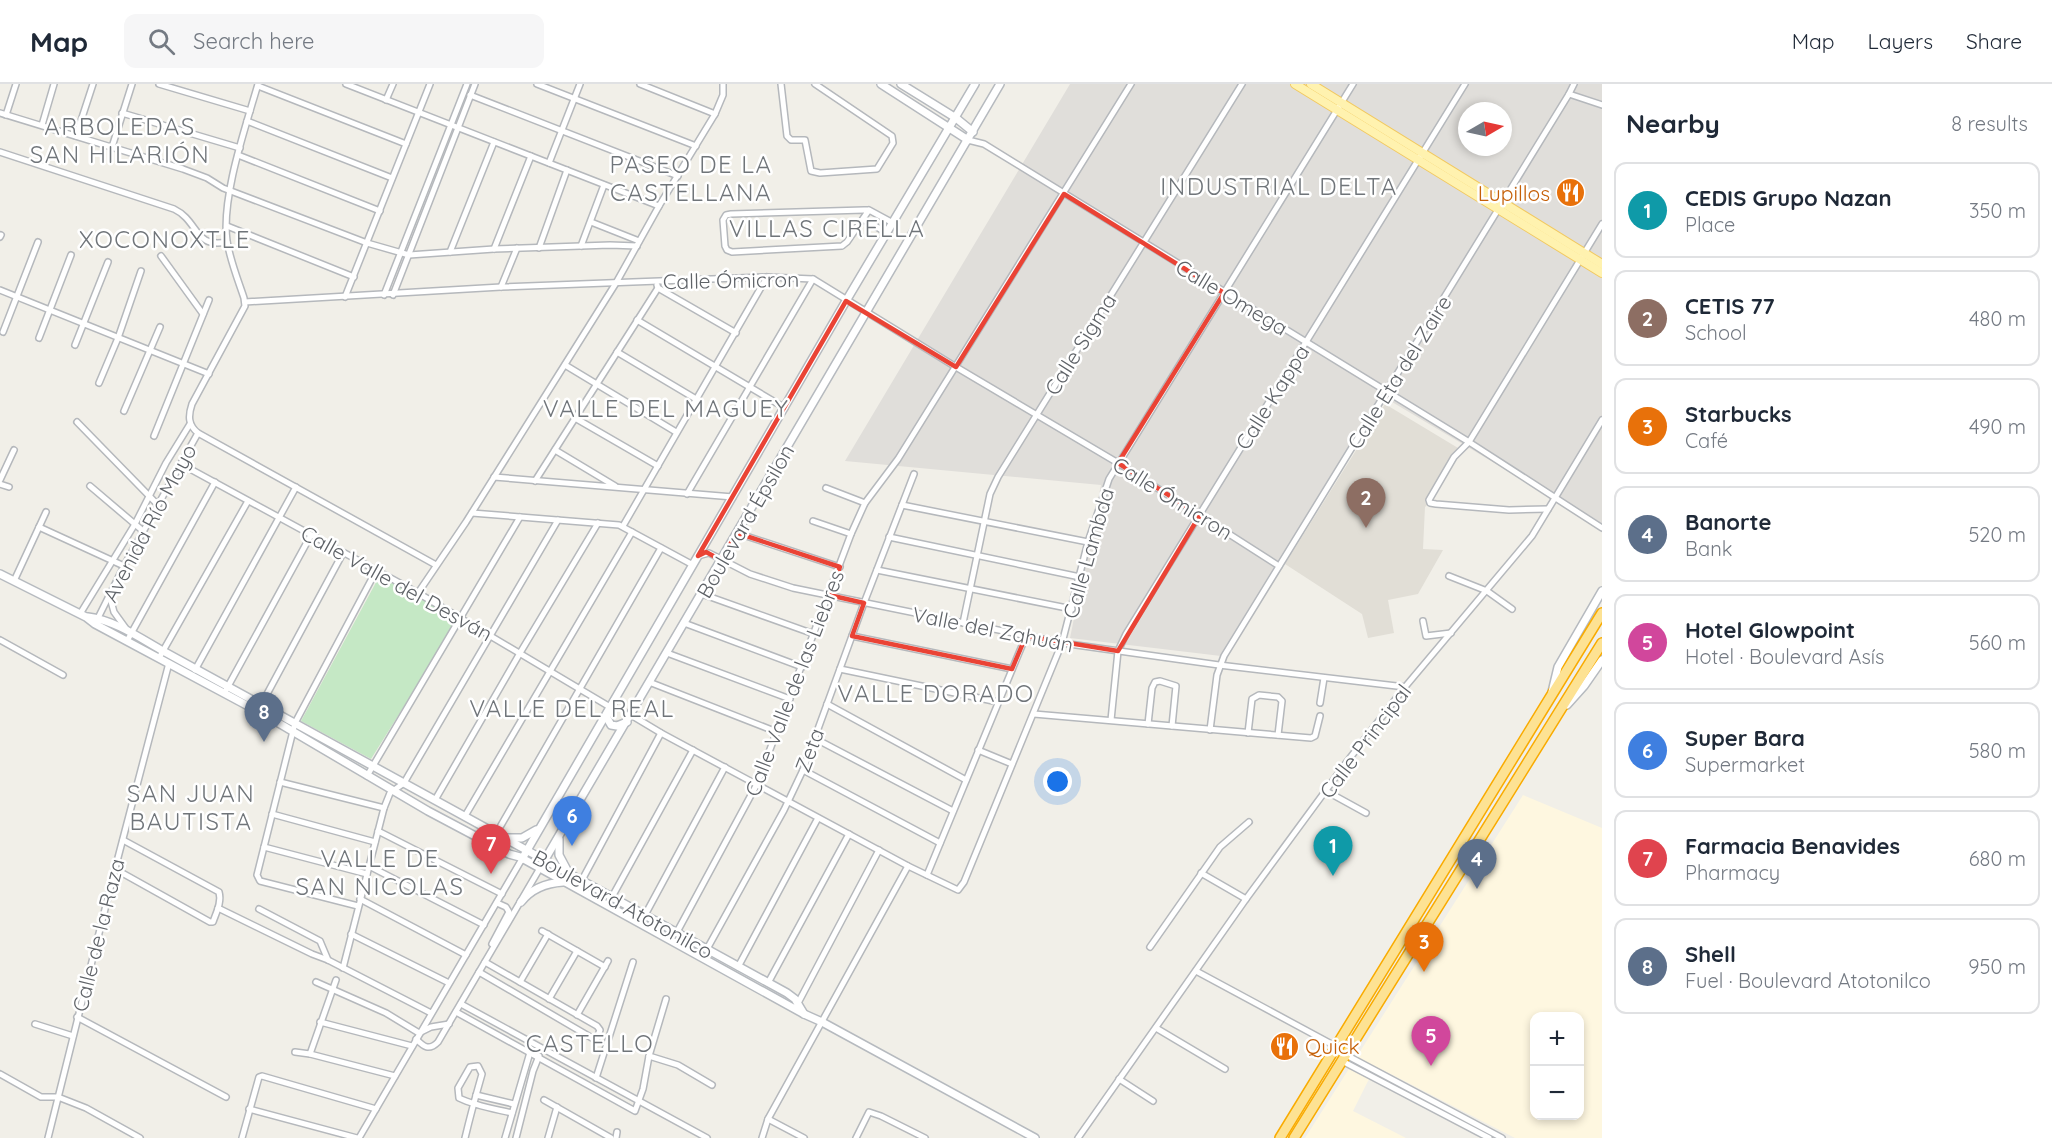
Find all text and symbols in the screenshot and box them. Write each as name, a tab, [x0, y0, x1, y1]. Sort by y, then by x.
search box	[124, 14, 544, 68]
text: Map	[30, 24, 88, 59]
icon: search	[145, 25, 178, 58]
text: Search here	[193, 27, 315, 55]
text: Map	[1792, 28, 1835, 54]
text: Layers	[1868, 28, 1933, 54]
text: Share	[1966, 28, 2022, 54]
north arrow	[1458, 102, 1512, 156]
text: Nearby	[1626, 107, 1720, 140]
district label: ARBOLEDAS SAN HILARIÓN	[30, 111, 210, 169]
text: 8 results	[1951, 111, 2028, 136]
district label: PASEO DE LA CASTELLANA	[609, 149, 773, 207]
district label: INDUSTRIAL DELTA	[1160, 171, 1398, 201]
restaurant icon: Lupillos	[1555, 177, 1587, 209]
place label: Lupillos	[1478, 180, 1550, 206]
text: CEDIS Grupo Nazan	[1685, 184, 1892, 212]
text: 1	[1644, 198, 1651, 223]
text: 350 m	[1969, 198, 2026, 223]
text: Place	[1685, 212, 1735, 237]
district label: VILLAS CIRELLA	[729, 213, 925, 243]
district label: XOCONOXTLE	[79, 224, 251, 254]
street label: Calle Omega	[1171, 253, 1293, 341]
street label: Calle Ómicron	[663, 266, 799, 294]
street label: Calle Sigma	[1039, 288, 1121, 400]
street label: Calle Eta del Zaire	[1341, 290, 1457, 454]
text: CETIS 77	[1685, 292, 1775, 320]
text: 2	[1642, 306, 1653, 331]
text: 480 m	[1969, 306, 2026, 331]
text: School	[1685, 320, 1747, 345]
street label: Calle Kappa	[1230, 340, 1314, 454]
district label: VALLE DEL MAGUEY	[543, 393, 789, 423]
text: Starbucks	[1685, 400, 1792, 428]
text: 3	[1642, 414, 1653, 439]
text: 490 m	[1969, 414, 2026, 439]
text: Café	[1685, 428, 1728, 453]
street label: Avenida Río Mayo	[96, 440, 202, 606]
street label: Boulevard Épsilon	[690, 440, 800, 602]
street label: Calle Ómicron	[1108, 451, 1238, 545]
pin: 2	[1346, 478, 1386, 528]
street label: Calle Lambda	[1057, 485, 1119, 621]
text: Banorte	[1685, 508, 1771, 536]
street label: Calle Valle del Desván	[297, 520, 497, 646]
text: 4	[1642, 522, 1653, 547]
text: 520 m	[1968, 522, 2026, 547]
text: Bank	[1685, 536, 1732, 561]
street label: Calle Valle de las Liebres	[739, 566, 849, 800]
street label: Valle del Zahuán	[910, 601, 1076, 657]
text: Hotel Glowpoint	[1685, 616, 1855, 644]
text: 5	[1642, 630, 1653, 655]
text: 560 m	[1969, 630, 2026, 655]
text: Hotel · Boulevard Asís	[1685, 644, 1884, 669]
district label: VALLE DORADO	[837, 678, 1035, 708]
street label: Calle Principal	[1314, 679, 1416, 803]
pin: 8	[244, 692, 284, 742]
district label: VALLE DEL REAL	[469, 693, 675, 723]
street label: Zeta	[789, 724, 829, 776]
text: Super Bara	[1685, 724, 1805, 752]
text: 6	[1642, 738, 1653, 763]
text: 580 m	[1969, 738, 2026, 763]
text: Supermarket	[1685, 752, 1805, 777]
your location	[1043, 767, 1072, 796]
district label: SAN JUAN BAUTISTA	[127, 778, 255, 836]
pin: 6	[552, 796, 592, 846]
pin: 7	[472, 824, 510, 874]
pin: 1	[1314, 826, 1352, 876]
text: Farmacia Benavides	[1685, 832, 1900, 860]
pin: 4	[1458, 840, 1496, 889]
district label: VALLE DE SAN NICOLAS	[296, 843, 464, 901]
street label: Boulevard Atotonilco	[528, 844, 718, 964]
text: 7	[1642, 846, 1653, 871]
text: 680 m	[1969, 846, 2026, 871]
street label: Calle de la Raza	[66, 856, 130, 1014]
text: Pharmacy	[1685, 860, 1780, 885]
pin: 3	[1404, 922, 1444, 972]
text: Shell	[1685, 940, 1736, 968]
text: 8	[1642, 954, 1653, 979]
text: 950 m	[1968, 954, 2026, 979]
text: Fuel · Boulevard Atotonilco	[1685, 968, 1931, 993]
map controls	[1530, 1012, 1584, 1120]
button: +	[1530, 1012, 1584, 1066]
pin: 5	[1412, 1016, 1450, 1066]
district label: CASTELLO	[526, 1028, 654, 1058]
restaurant icon: Quick	[1268, 1030, 1300, 1062]
place label: Quick	[1305, 1033, 1360, 1059]
button: −	[1530, 1066, 1584, 1120]

